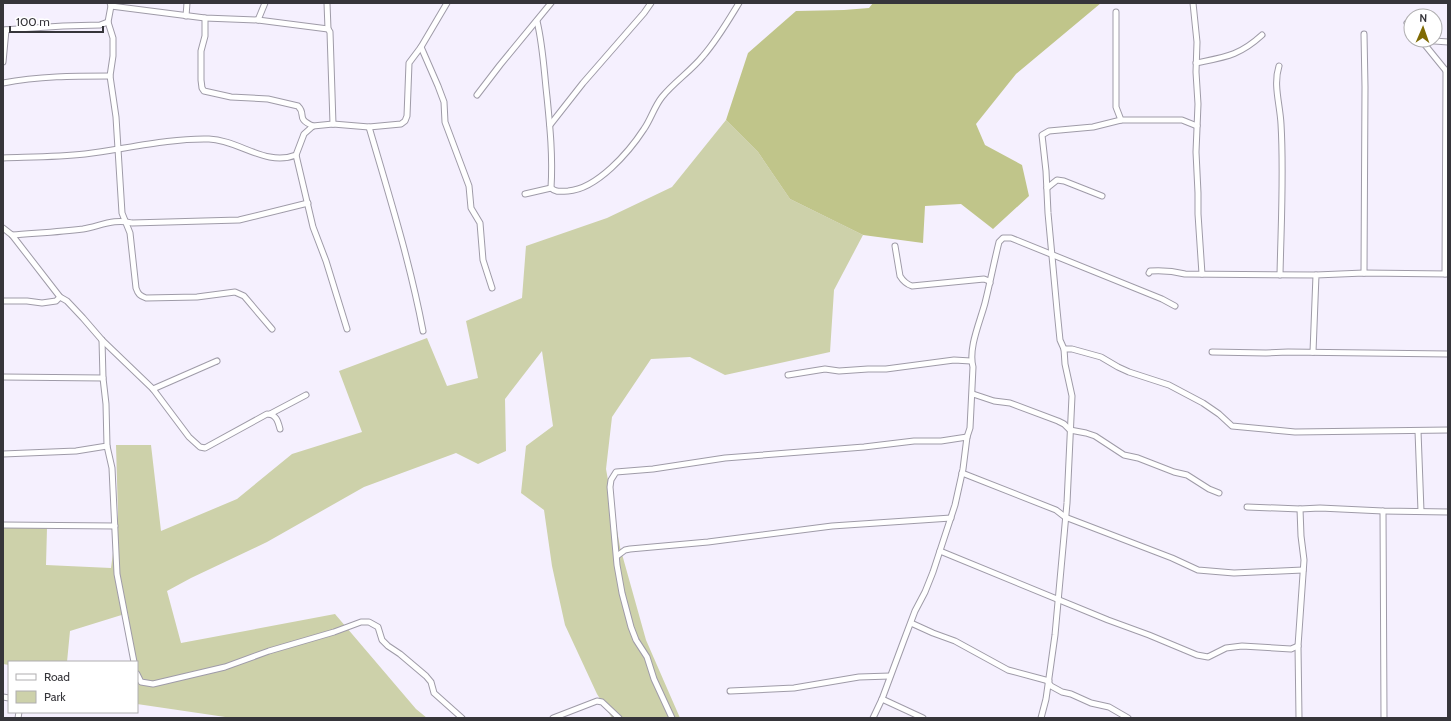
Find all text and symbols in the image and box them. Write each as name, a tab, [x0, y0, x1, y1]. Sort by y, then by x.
scale bar	[10, 8, 103, 34]
north arrow	[1403, 8, 1443, 48]
text: N	[1419, 11, 1427, 25]
text: 100 m	[16, 14, 50, 29]
legend	[8, 661, 138, 713]
text: Road	[44, 669, 70, 684]
text: Park	[44, 689, 66, 704]

